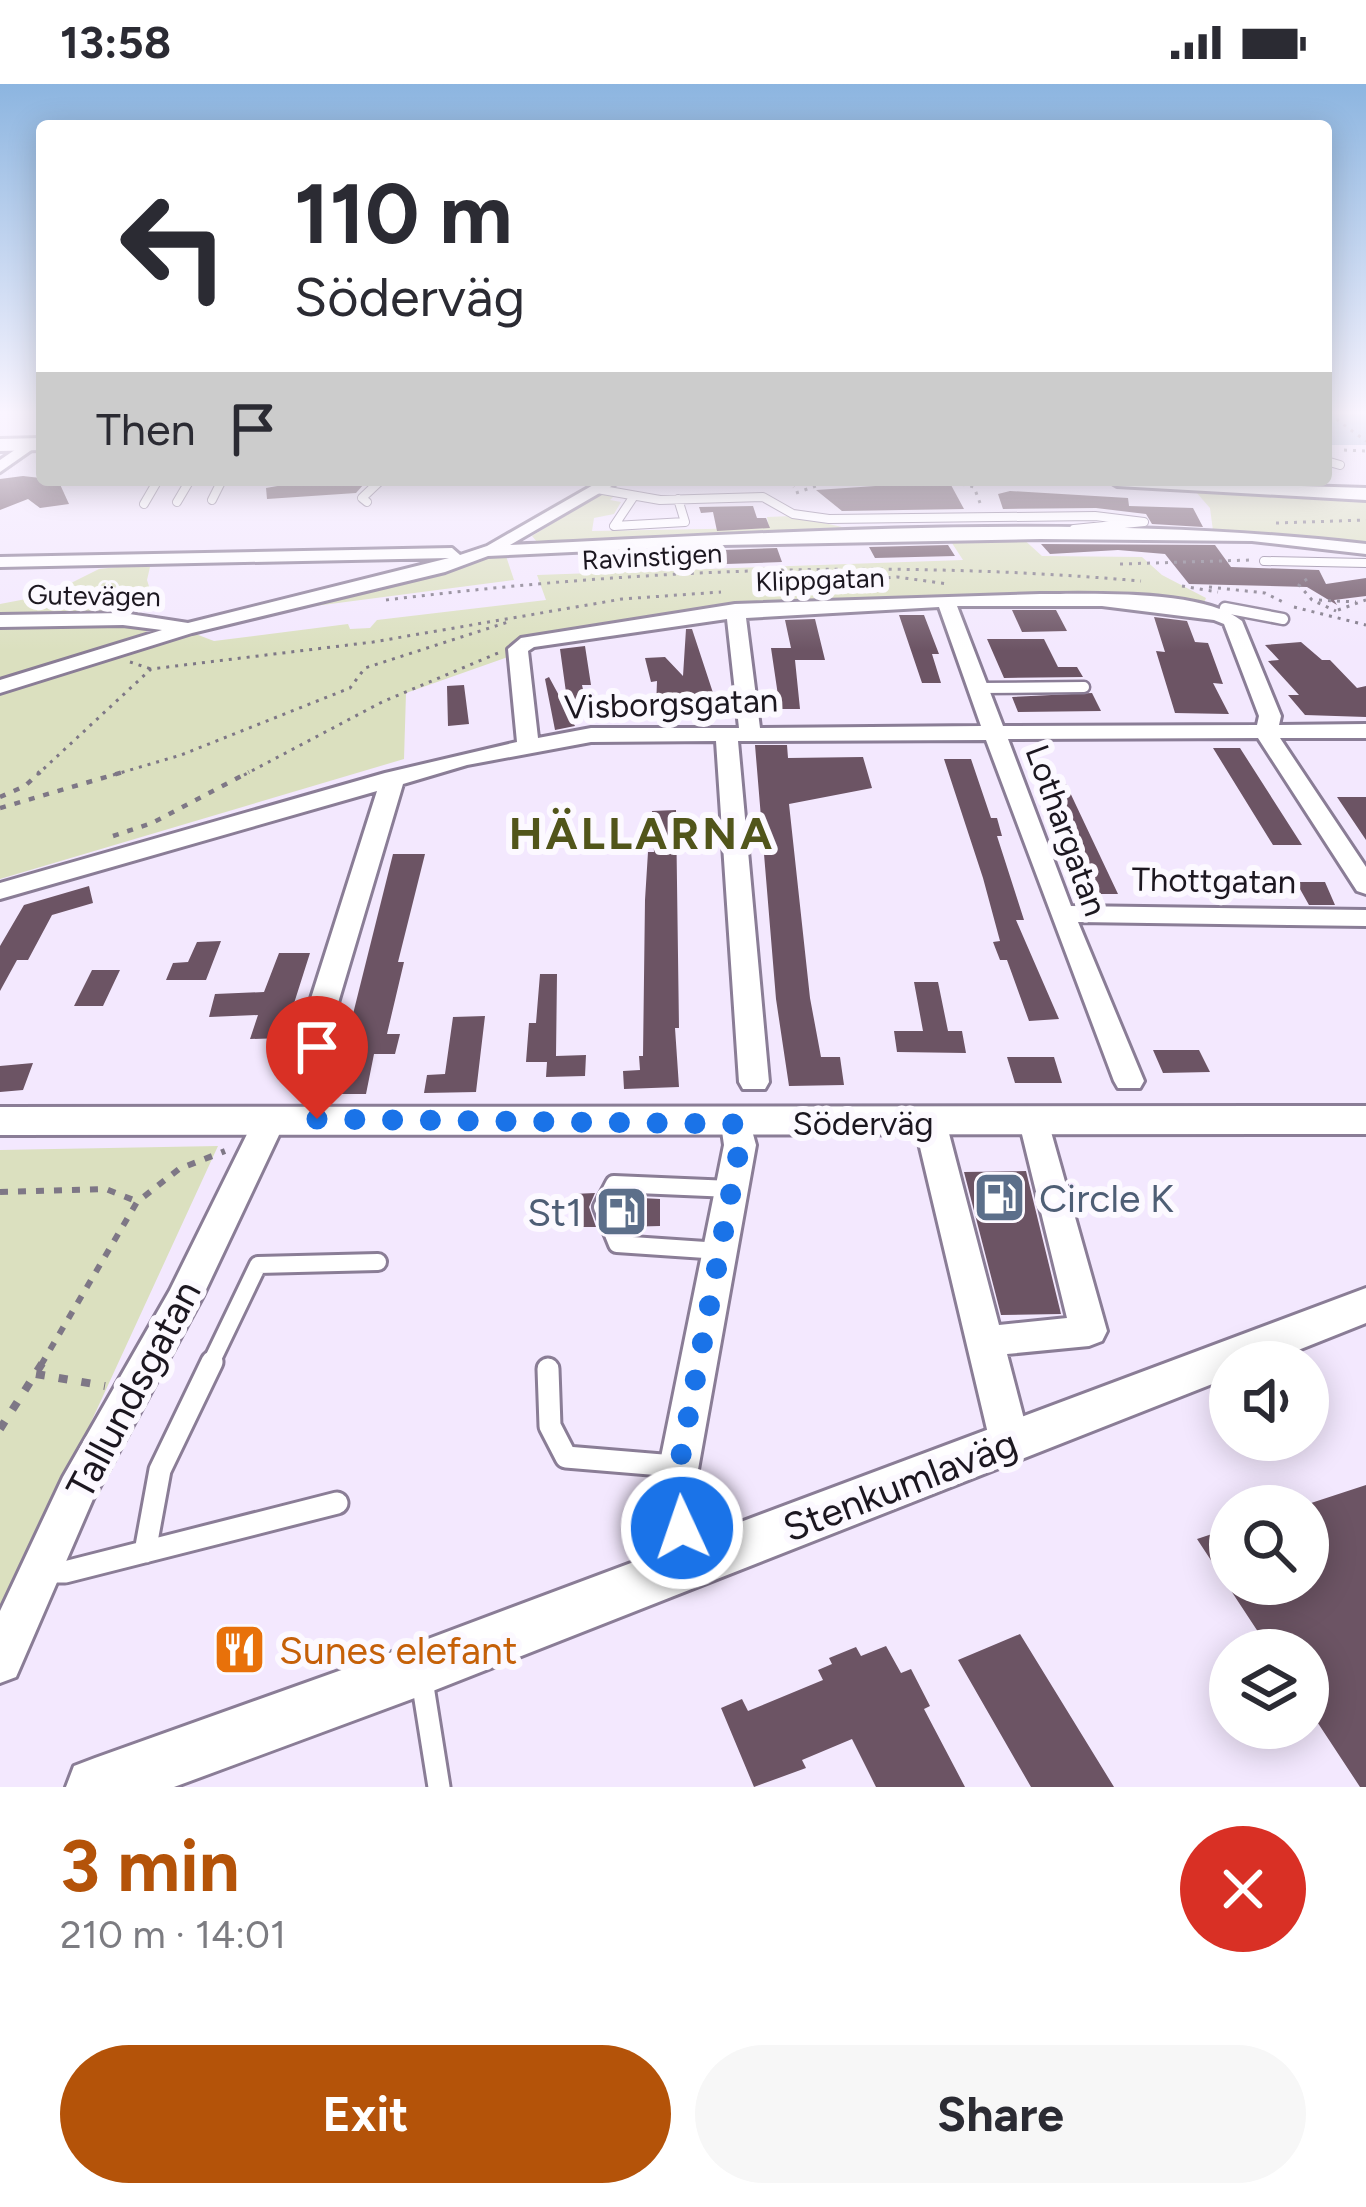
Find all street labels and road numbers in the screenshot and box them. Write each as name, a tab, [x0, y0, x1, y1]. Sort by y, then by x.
street label: Ravinstigen	[581, 536, 723, 577]
street label: Klippgatan	[755, 561, 885, 598]
street label: Gutevägen	[27, 578, 161, 613]
street label: Visborgsgatan	[563, 680, 779, 727]
street label: Lothargatan	[1018, 739, 1115, 921]
street label: Thottgatan	[1131, 860, 1297, 901]
street label: Söderväg	[792, 1104, 934, 1143]
street label: Tallundsgatan	[56, 1272, 210, 1506]
street label: Stenkumlaväg	[777, 1419, 1024, 1552]

